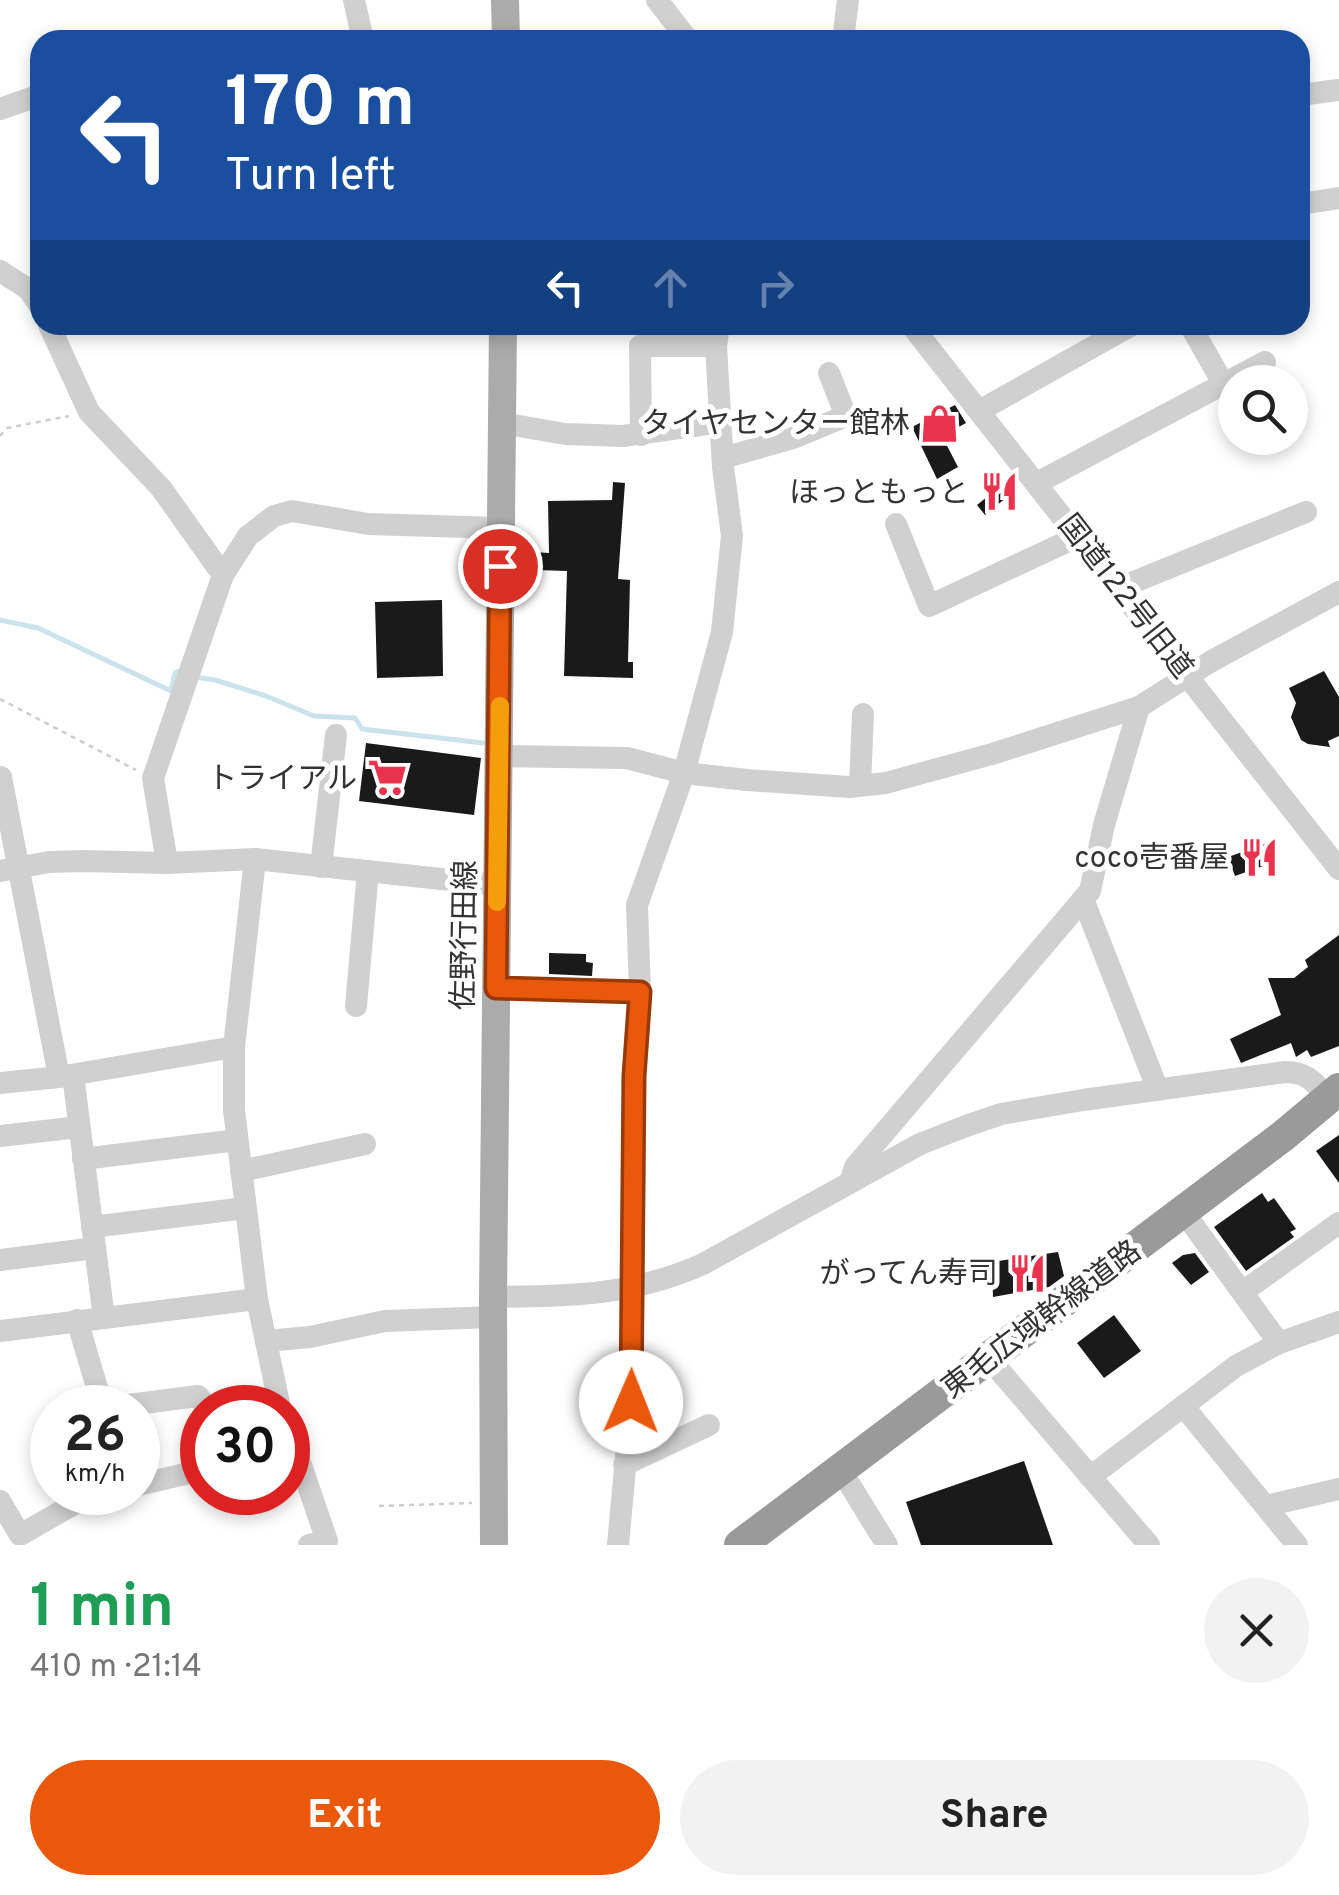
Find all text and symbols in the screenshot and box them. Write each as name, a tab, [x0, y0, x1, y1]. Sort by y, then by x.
text: 170 m	[225, 62, 415, 151]
icon: left	[60, 70, 190, 200]
text: Turn left	[225, 149, 396, 206]
icon: left	[538, 260, 593, 315]
icon: ahead	[643, 260, 698, 315]
icon: right	[748, 260, 803, 315]
map controls	[1218, 365, 1308, 455]
button: search	[1218, 365, 1308, 455]
shop icon: タイヤセンター館林	[919, 402, 961, 444]
place label: タイヤセンター館林	[641, 407, 910, 444]
restaurant icon: ほっともっと	[978, 471, 1020, 513]
place label: ほっともっと	[789, 476, 969, 513]
street label: 国道122号旧道	[1049, 508, 1200, 687]
pin	[458, 524, 543, 609]
icon: arrive	[473, 539, 528, 594]
supermarket icon: トライアル	[366, 757, 408, 799]
place label: トライアル	[207, 762, 357, 799]
restaurant icon: coco壱番屋	[1238, 836, 1280, 878]
place label: coco壱番屋	[1075, 841, 1229, 878]
street label: 佐野行田線	[447, 860, 486, 1010]
street label: 東毛広域幹線道路	[936, 1234, 1149, 1408]
restaurant icon: がってん寿司	[1007, 1252, 1049, 1294]
place label: がってん寿司	[820, 1257, 998, 1294]
position arrow	[579, 1350, 683, 1454]
speed limit sign: 30	[180, 1385, 310, 1515]
text: 26	[64, 1406, 126, 1469]
text: km/h	[65, 1459, 125, 1491]
text: 1 min	[30, 1572, 174, 1648]
button: close	[1204, 1578, 1309, 1683]
text: 410 m · 21:14	[30, 1648, 202, 1688]
button: Exit	[30, 1760, 660, 1875]
button: Share	[680, 1760, 1309, 1875]

